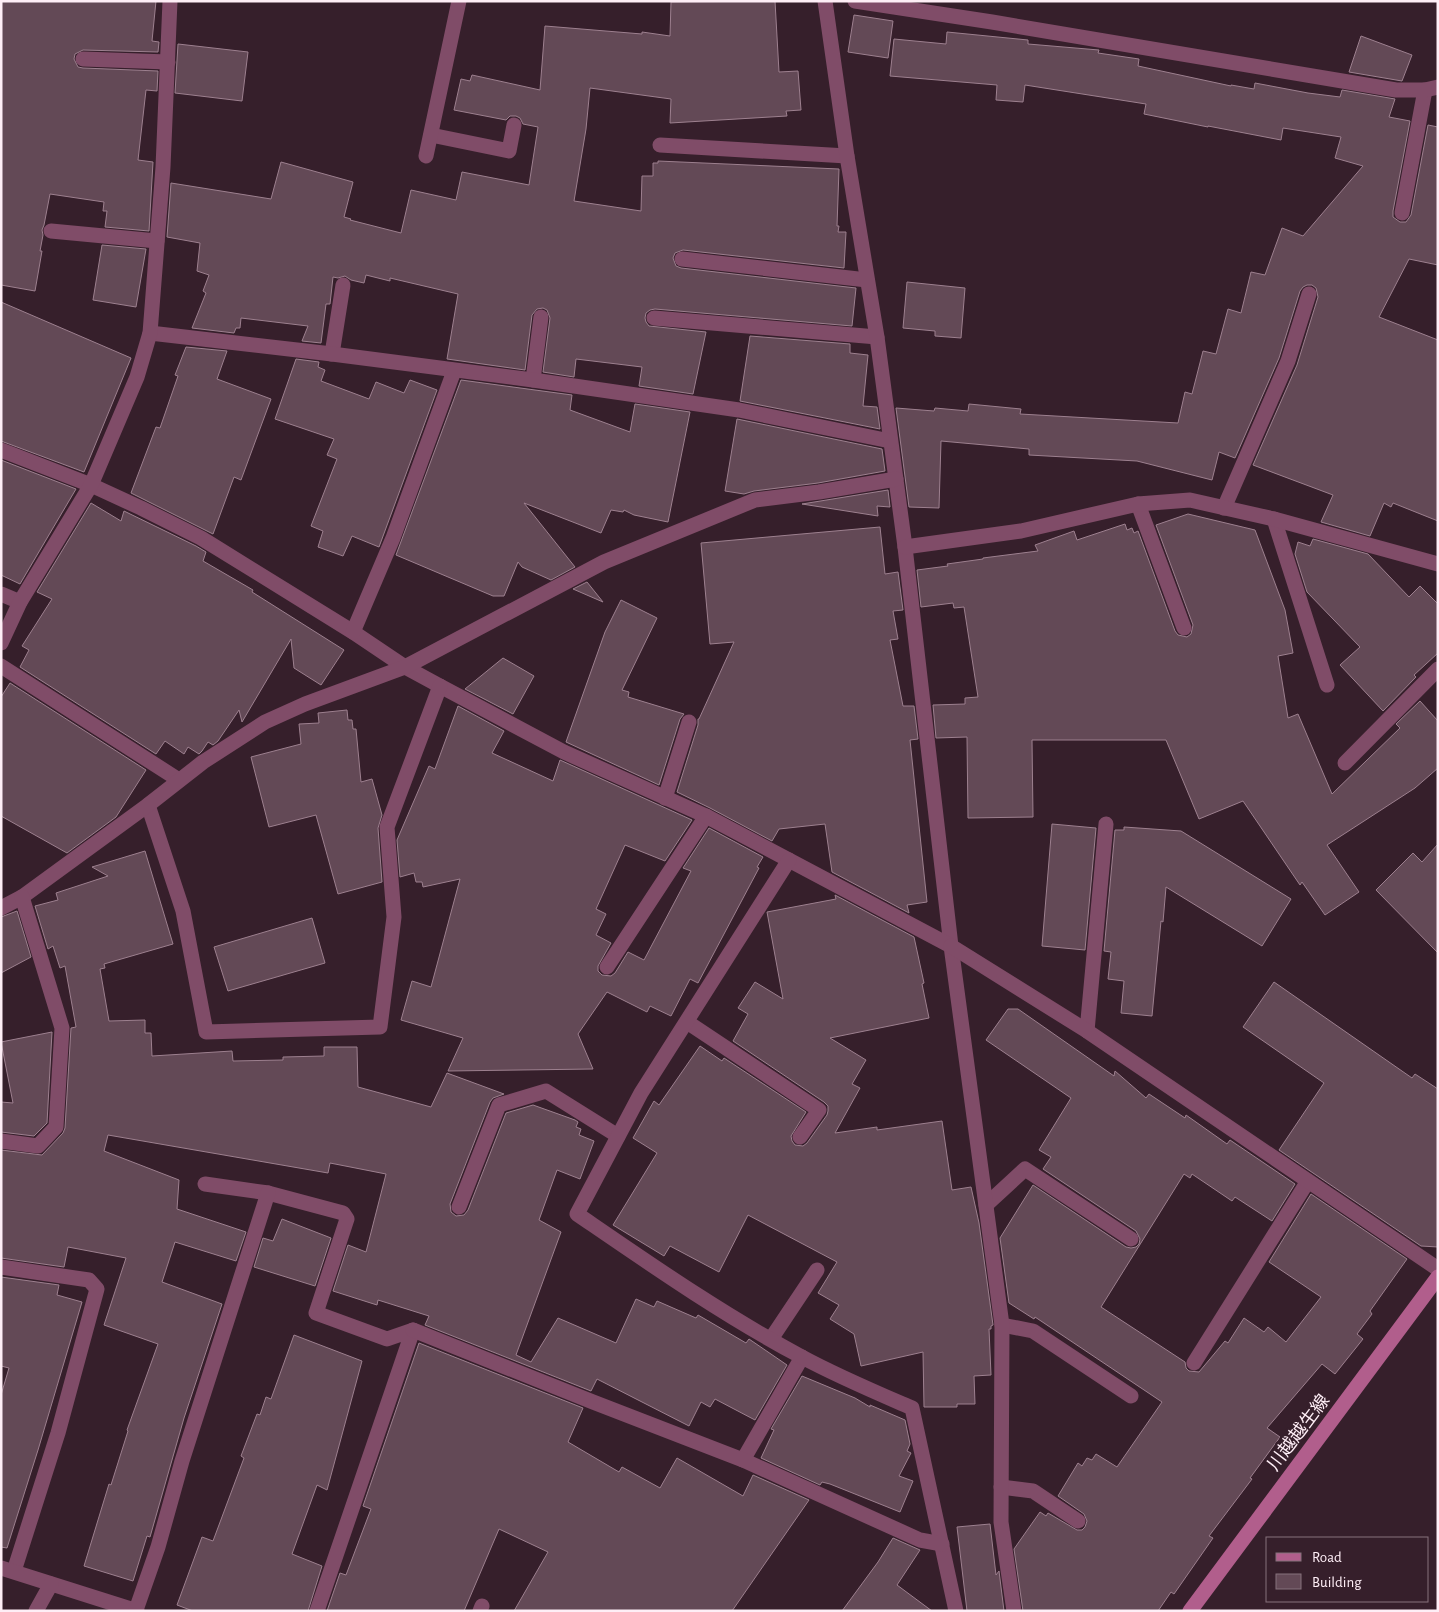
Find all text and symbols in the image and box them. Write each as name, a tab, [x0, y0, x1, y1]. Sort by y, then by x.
street label: 川越越生線	[1263, 1390, 1333, 1474]
legend	[1266, 1537, 1429, 1602]
text: Road	[1312, 1550, 1342, 1565]
text: Building	[1312, 1575, 1362, 1590]

